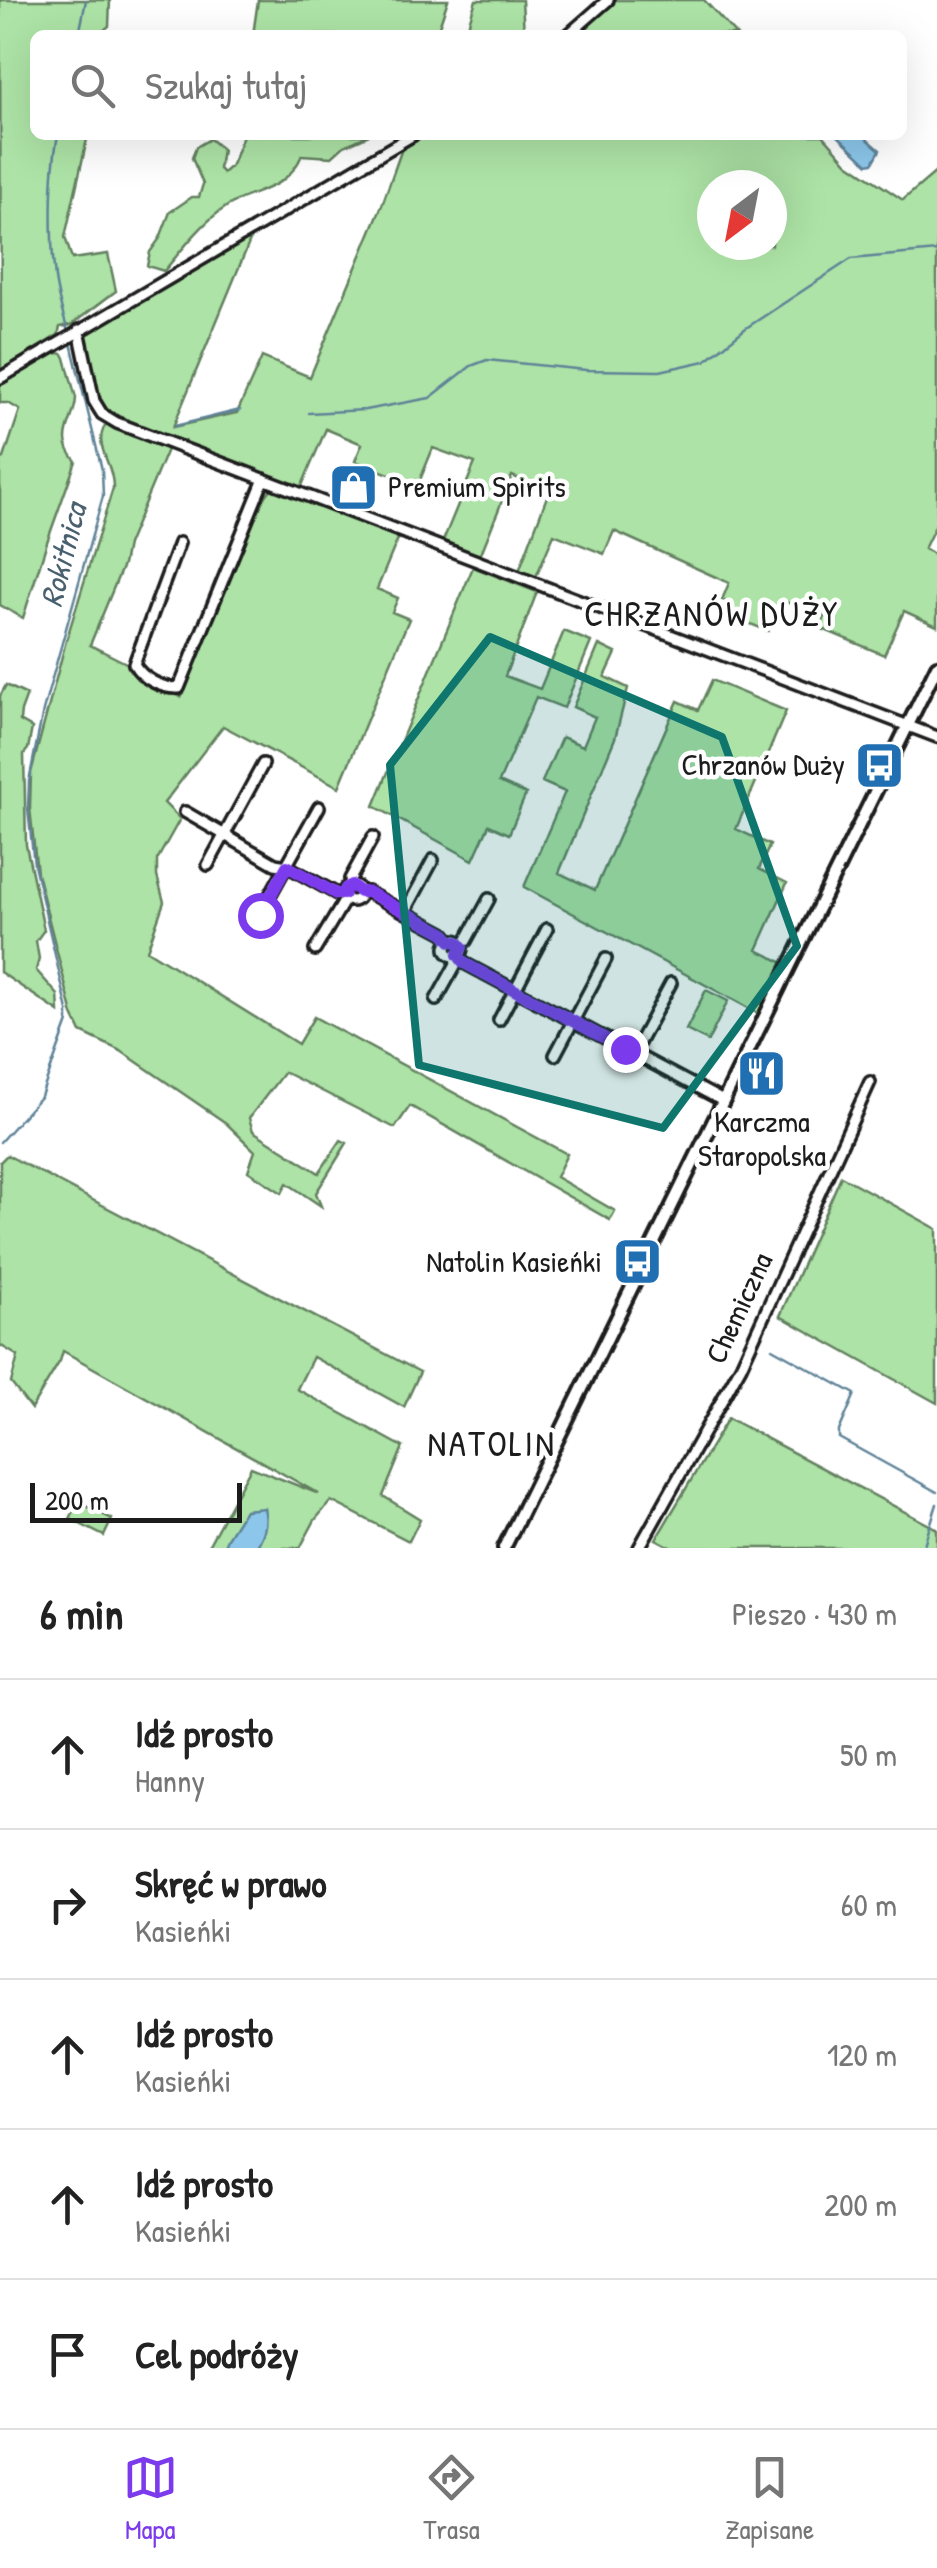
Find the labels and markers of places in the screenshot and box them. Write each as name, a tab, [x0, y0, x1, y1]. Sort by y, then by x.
shop icon: Premium Spirits	[327, 461, 379, 513]
place label: Premium Spirits	[388, 466, 566, 506]
bus stop icon: Chrzanów Duży	[854, 739, 906, 791]
place label: Chrzanów Duży	[682, 744, 845, 784]
restaurant icon: Karczma Staropolska	[736, 1047, 788, 1099]
place label: Karczma Staropolska	[698, 1101, 826, 1175]
bus stop icon: Natolin Kasieńki	[611, 1236, 663, 1288]
place label: Natolin Kasieńki	[426, 1241, 602, 1281]

